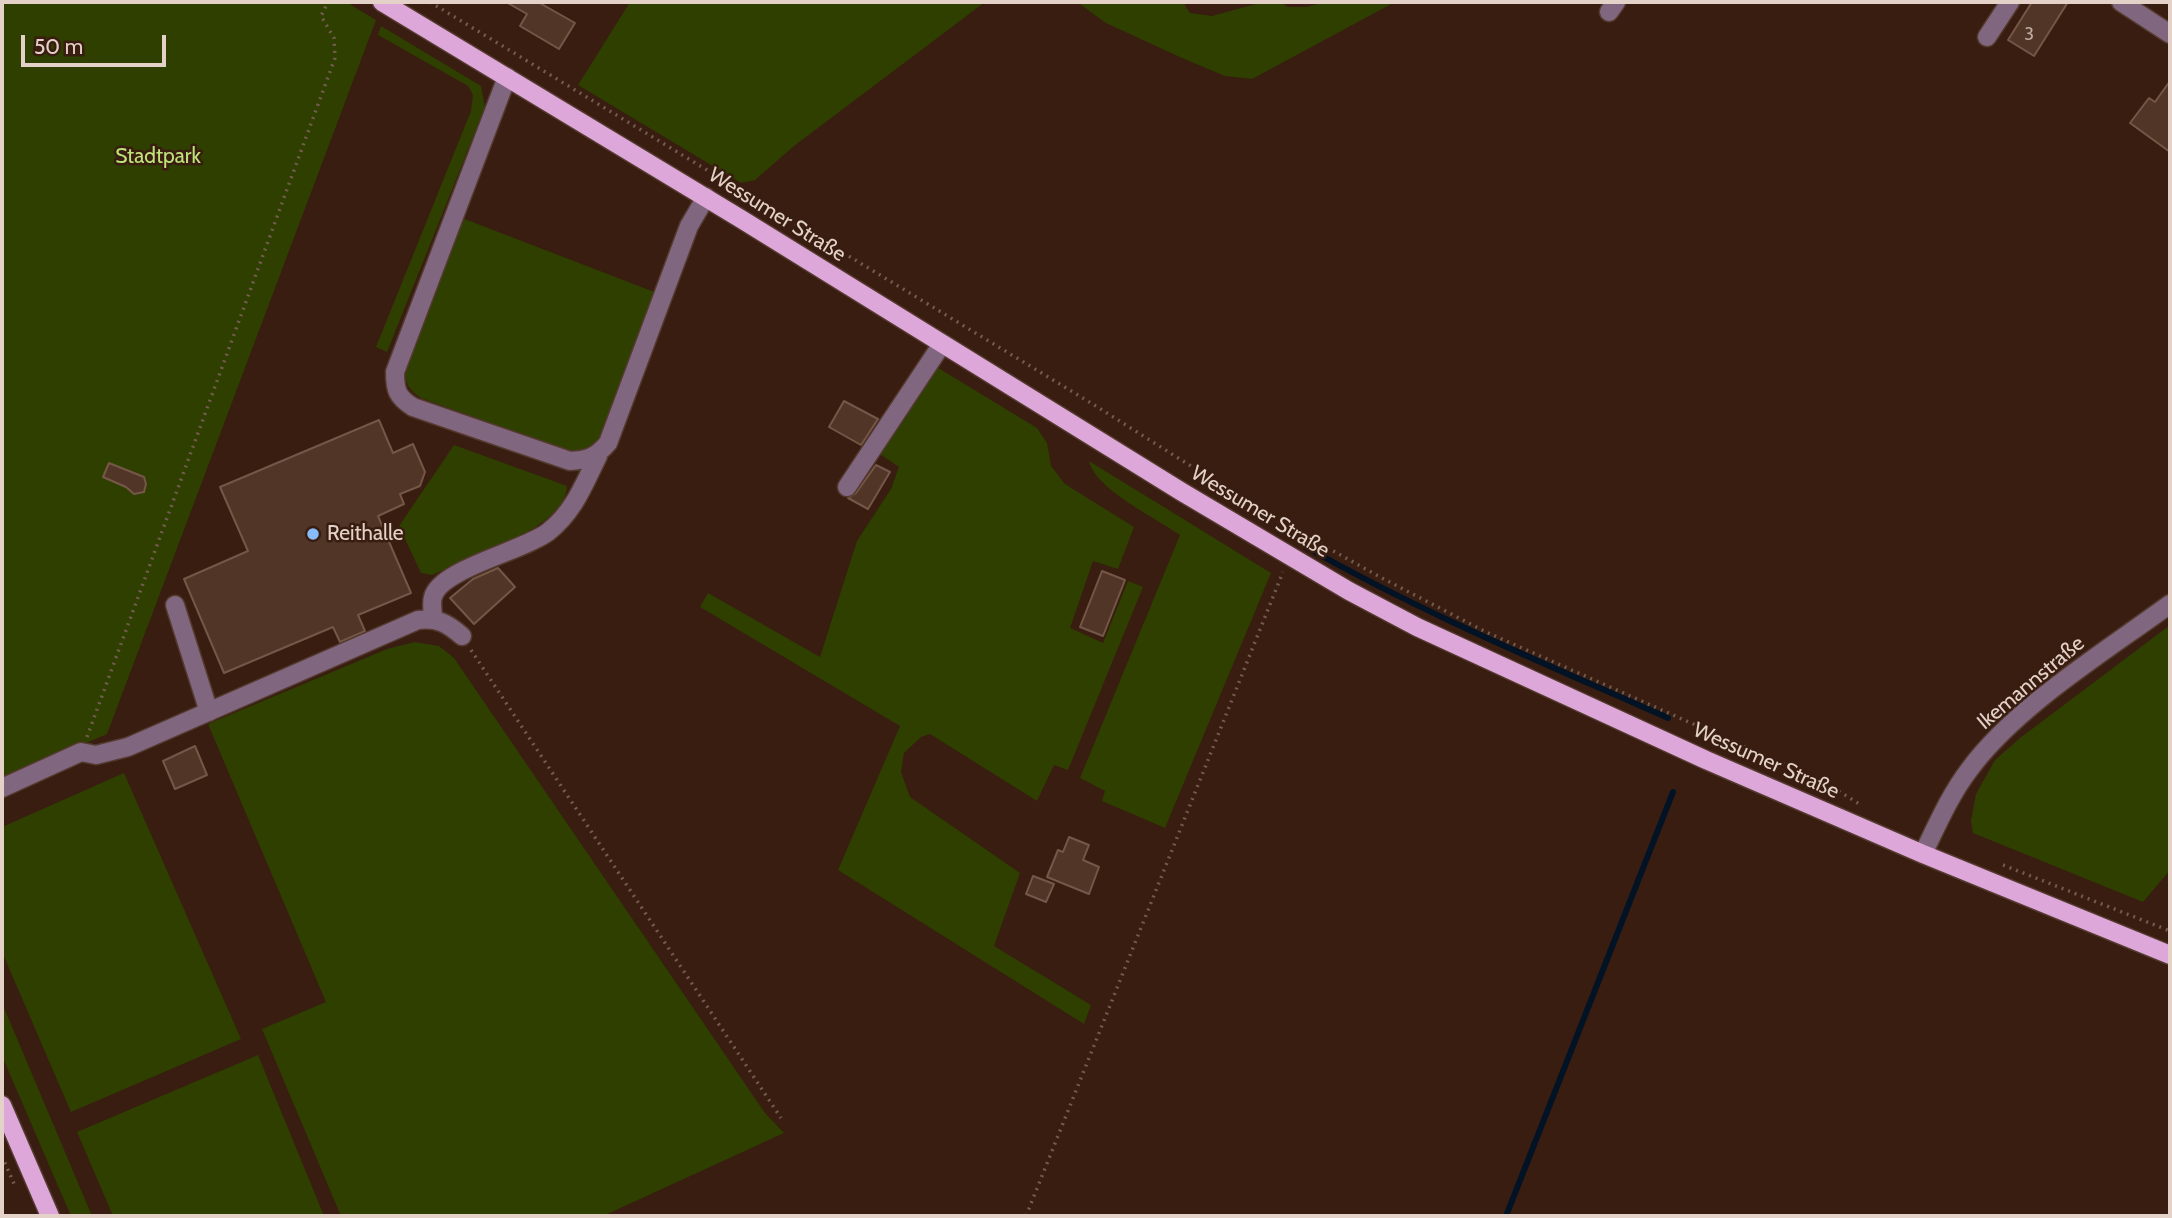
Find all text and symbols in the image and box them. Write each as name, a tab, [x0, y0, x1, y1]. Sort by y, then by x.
scale bar	[24, 21, 170, 65]
house number: 3	[2024, 24, 2034, 46]
text: 50 m	[34, 34, 83, 59]
park label: Stadtpark	[115, 144, 201, 170]
street label: Wessumer Straße	[704, 163, 850, 267]
street label: Wessumer Straße	[1186, 461, 1334, 563]
place label: Reithalle	[327, 521, 404, 547]
marker: Reithalle	[305, 526, 321, 542]
street label: Ikemannstraße	[1972, 631, 2090, 735]
street label: Wessumer Straße	[1689, 718, 1843, 804]

